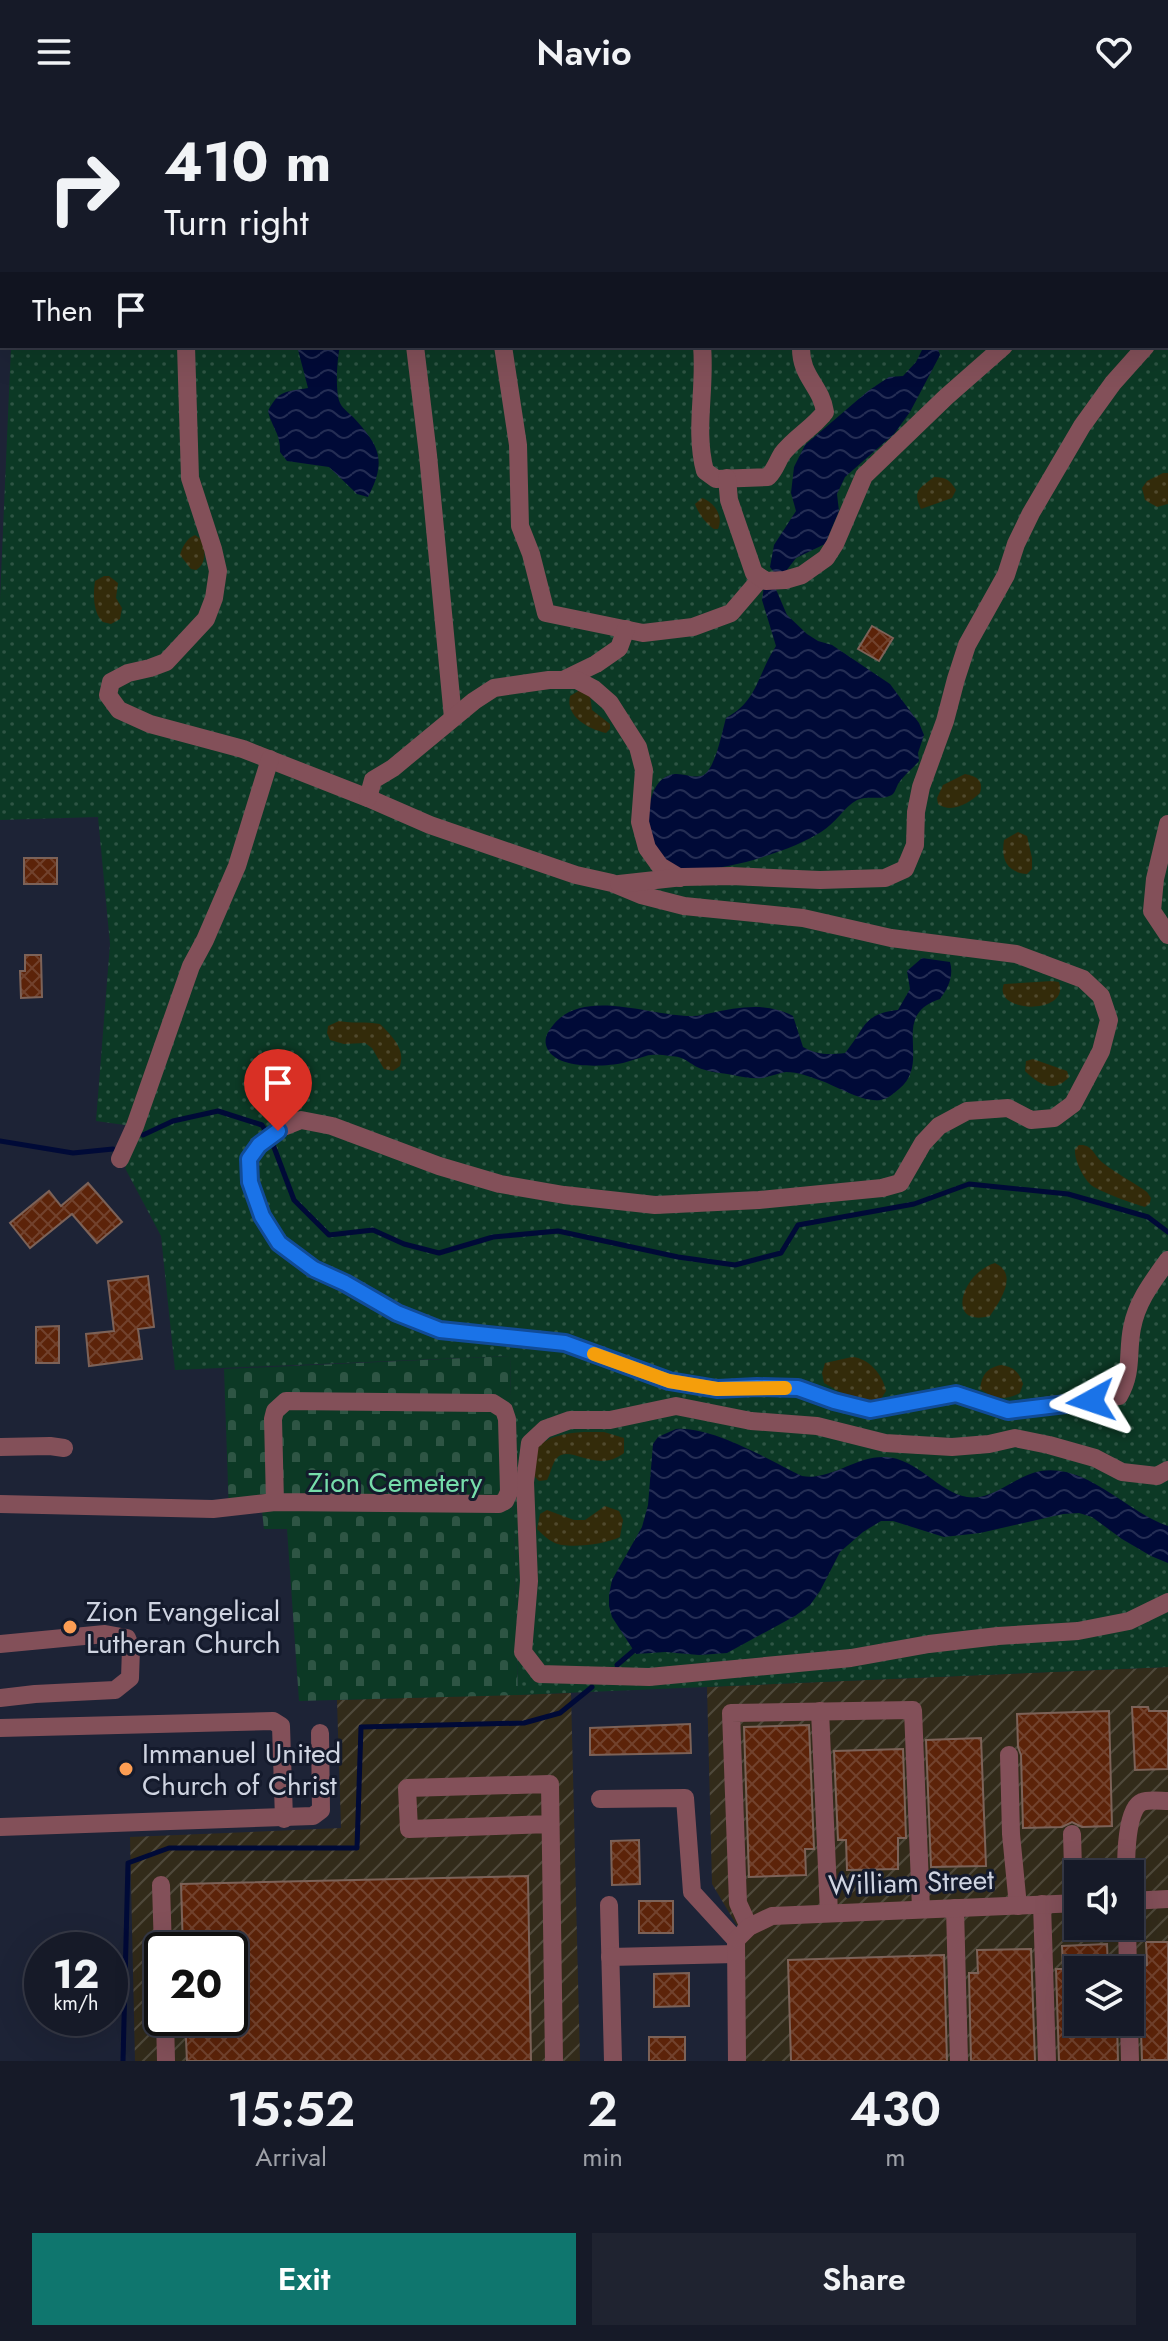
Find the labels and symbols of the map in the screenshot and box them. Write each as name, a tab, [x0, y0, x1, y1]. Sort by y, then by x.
pin	[244, 1049, 312, 1131]
position arrow	[1049, 1359, 1133, 1443]
park label: Zion Cemetery	[308, 1462, 483, 1503]
place label: Zion Evangelical Lutheran Church	[86, 1591, 281, 1664]
marker: Zion Evangelical Lutheran Church	[61, 1618, 79, 1636]
place label: Immanuel United Church of Christ	[142, 1733, 341, 1806]
marker: Immanuel United Church of Christ	[117, 1760, 135, 1778]
street label: William Street	[828, 1859, 995, 1906]
speed limit sign: 20	[144, 1932, 248, 2036]

